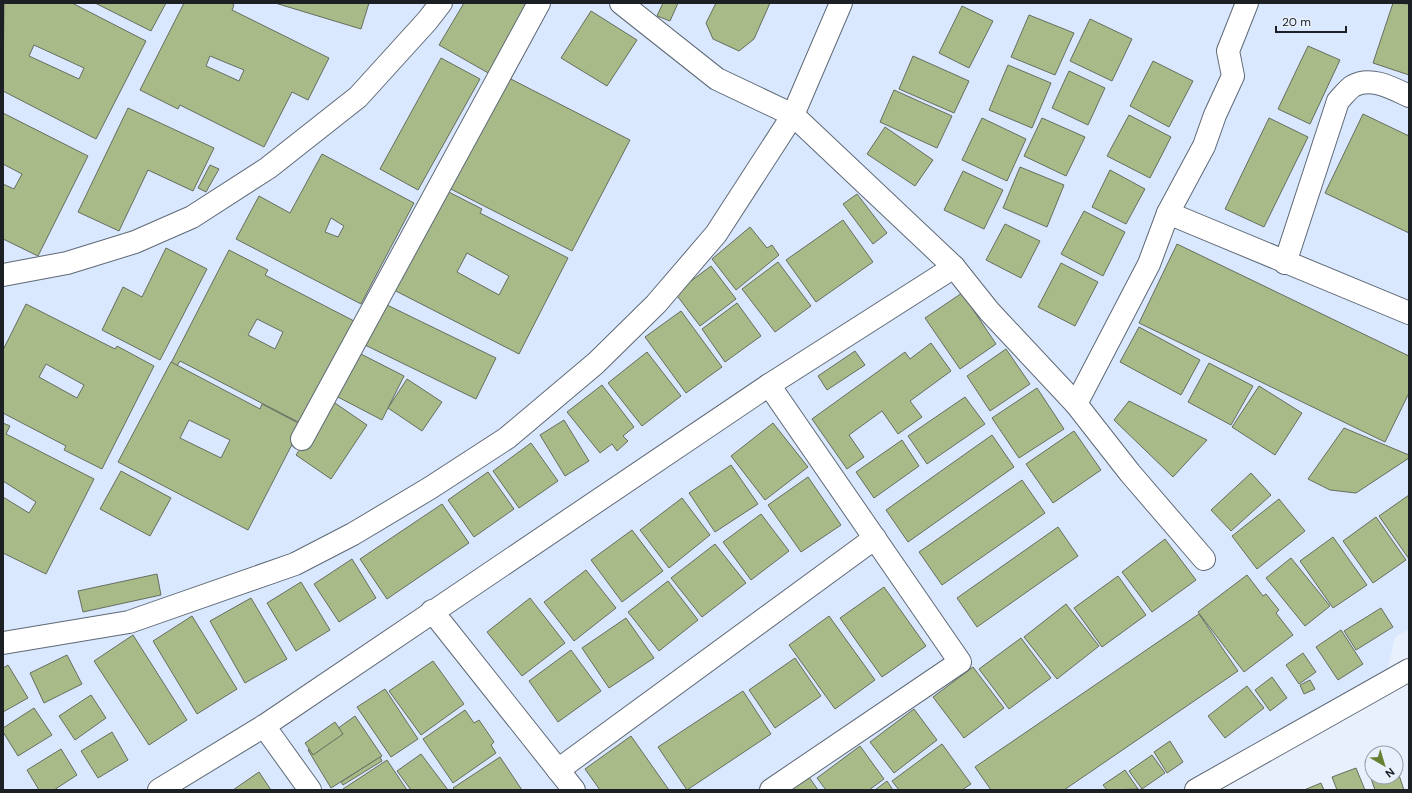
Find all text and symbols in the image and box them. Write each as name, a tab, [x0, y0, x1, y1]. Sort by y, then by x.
scale bar	[1276, 8, 1346, 34]
text: 20 m	[1282, 14, 1311, 30]
north arrow	[1364, 745, 1404, 785]
text: N	[1383, 765, 1398, 781]

